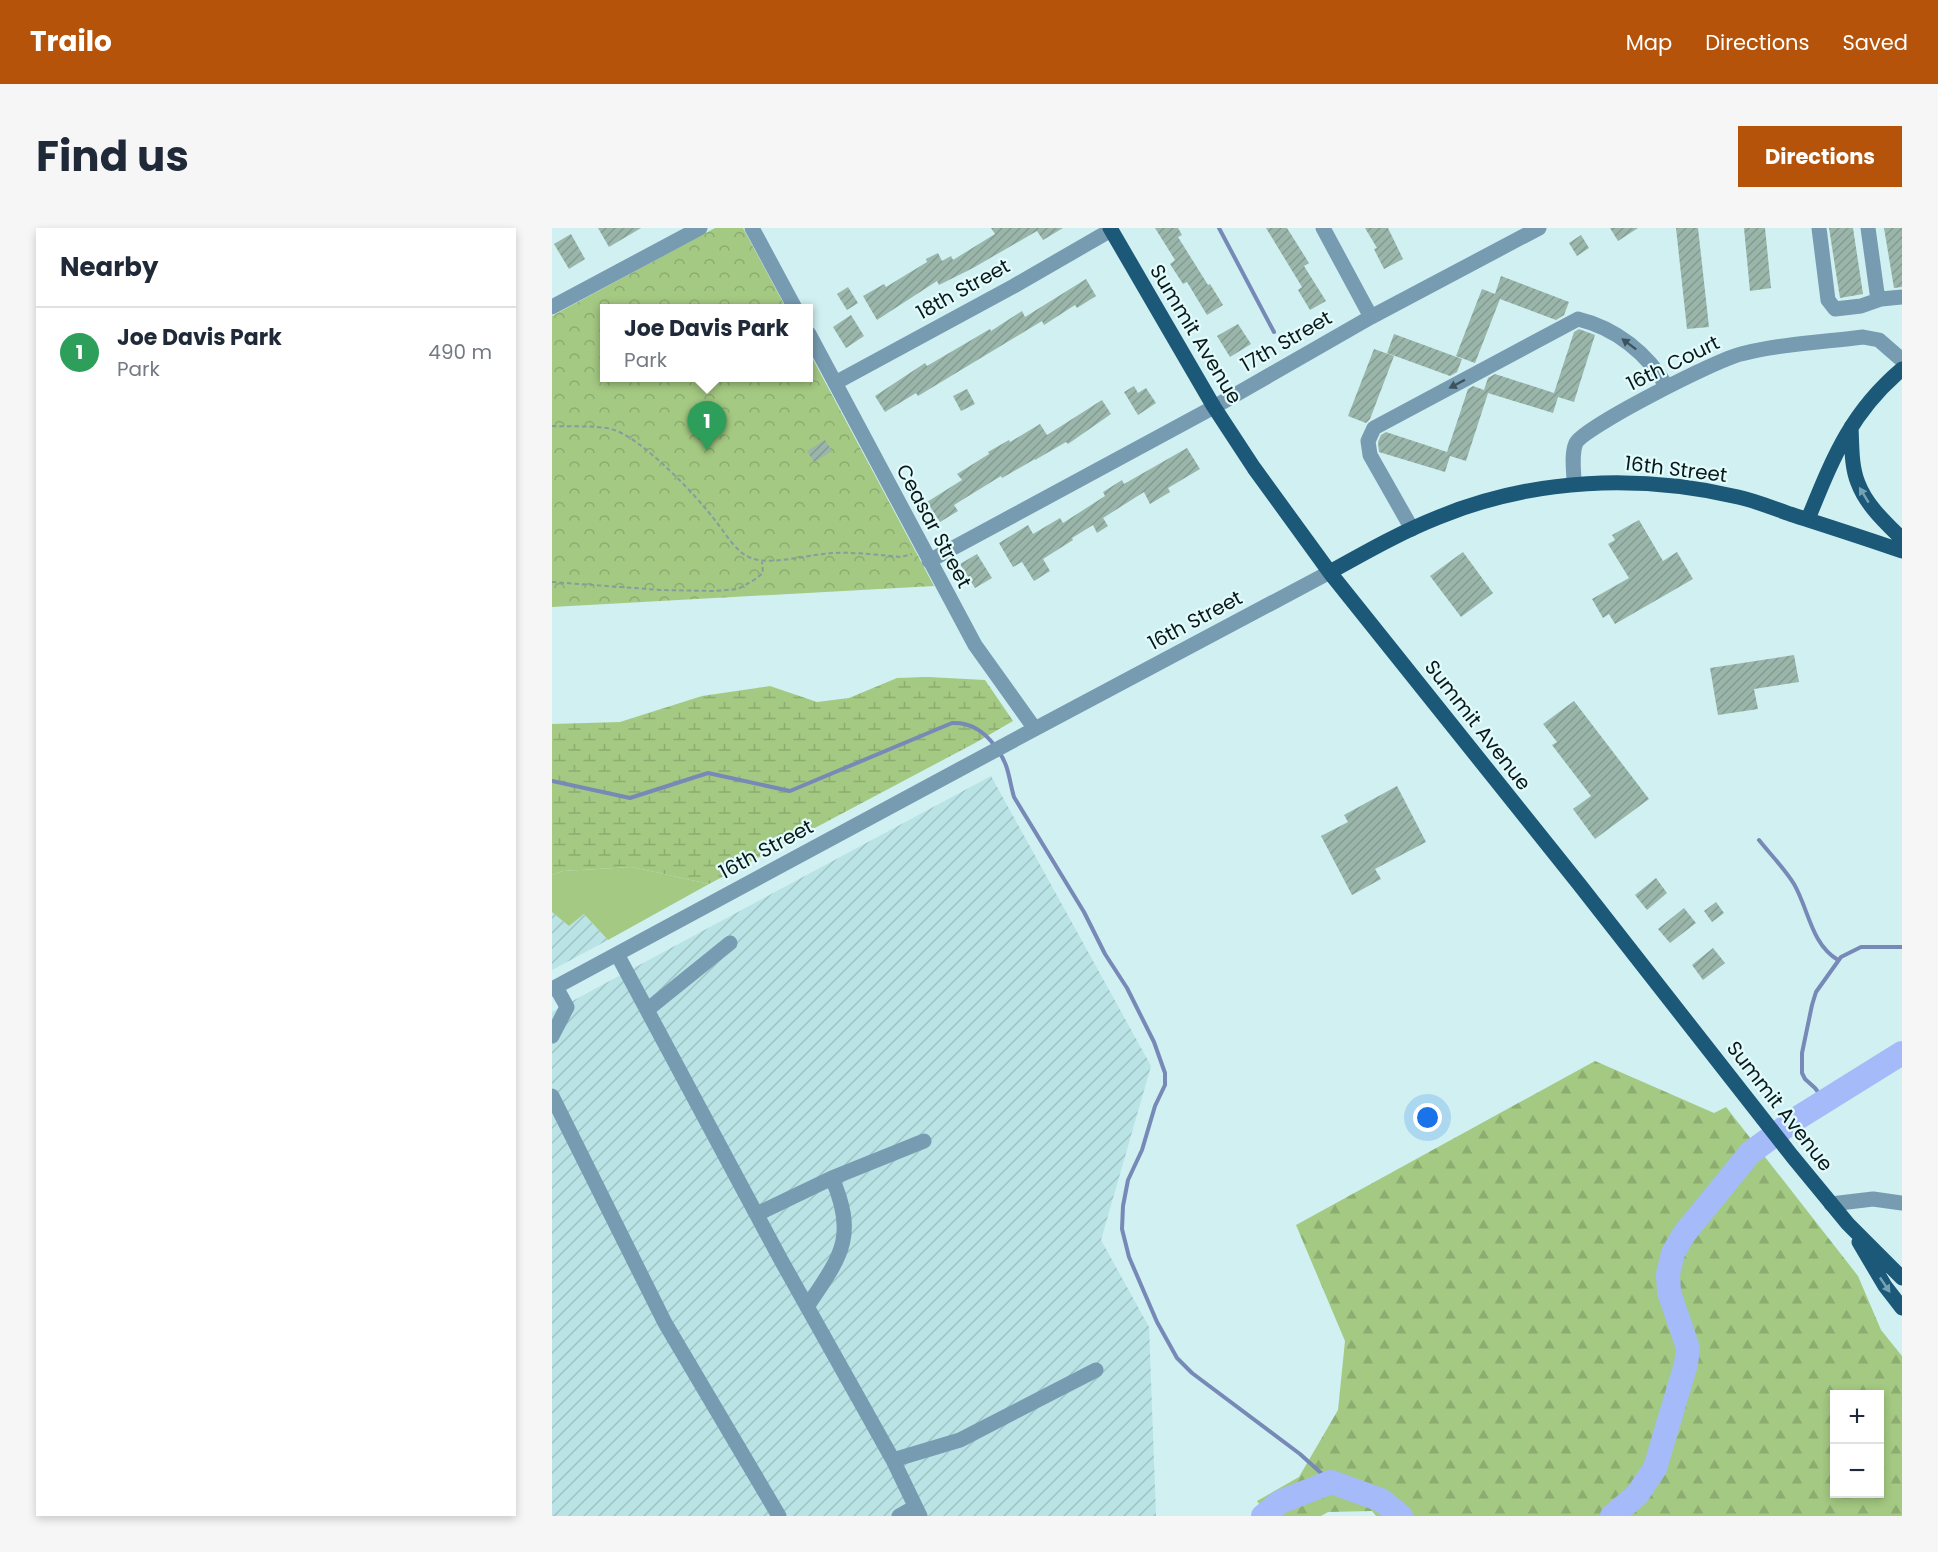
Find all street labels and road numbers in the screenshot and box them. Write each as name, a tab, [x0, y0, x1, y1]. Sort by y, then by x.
street label: 18th Street	[911, 252, 1015, 326]
street label: Summit Avenue	[1143, 259, 1249, 409]
street label: 17th Street	[1235, 304, 1337, 378]
street label: 16th Court	[1622, 328, 1724, 398]
street label: 16th Street	[1623, 449, 1729, 489]
street label: Ceasar Street	[890, 459, 978, 593]
street label: 16th Street	[1143, 583, 1247, 657]
street label: Summit Avenue	[1418, 654, 1538, 796]
street label: 16th Street	[714, 812, 818, 886]
street label: Summit Avenue	[1720, 1035, 1840, 1177]

